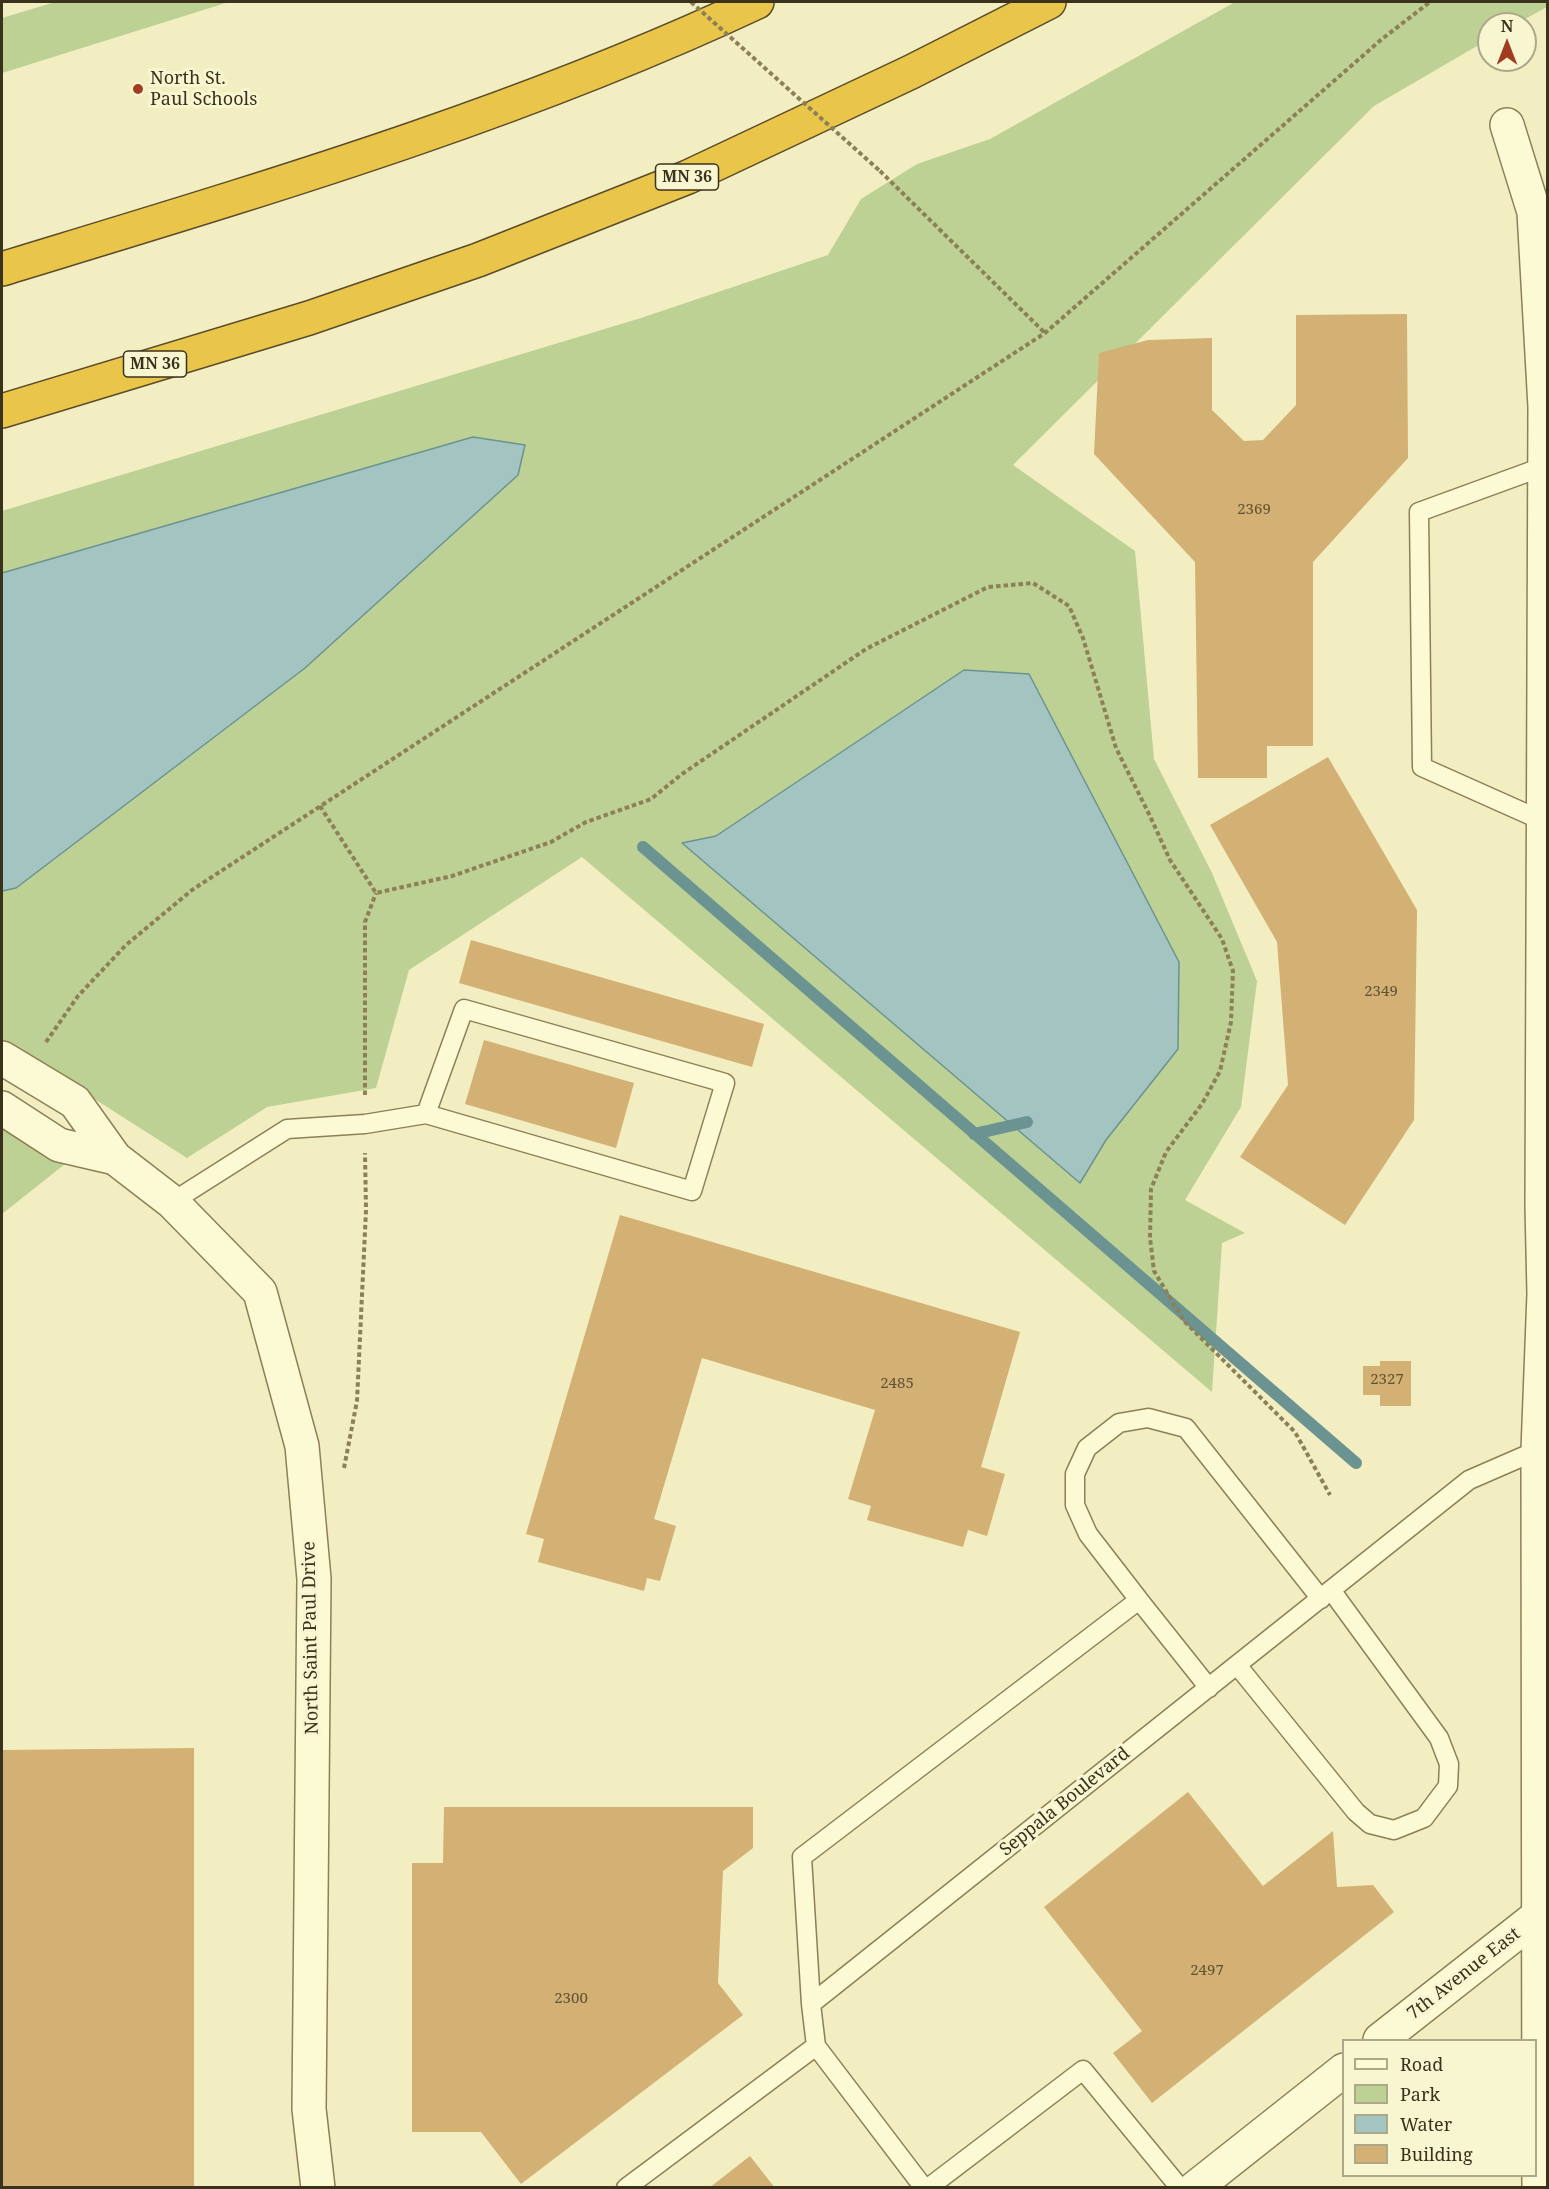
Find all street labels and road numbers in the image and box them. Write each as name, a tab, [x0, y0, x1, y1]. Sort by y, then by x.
road number: MN 36	[656, 164, 718, 190]
road number: MN 36	[124, 351, 186, 377]
street label: North Saint Paul Drive	[299, 1541, 323, 1735]
street label: Seppala Boulevard	[996, 1743, 1134, 1861]
street label: 7th Avenue East	[1403, 1923, 1525, 2025]

